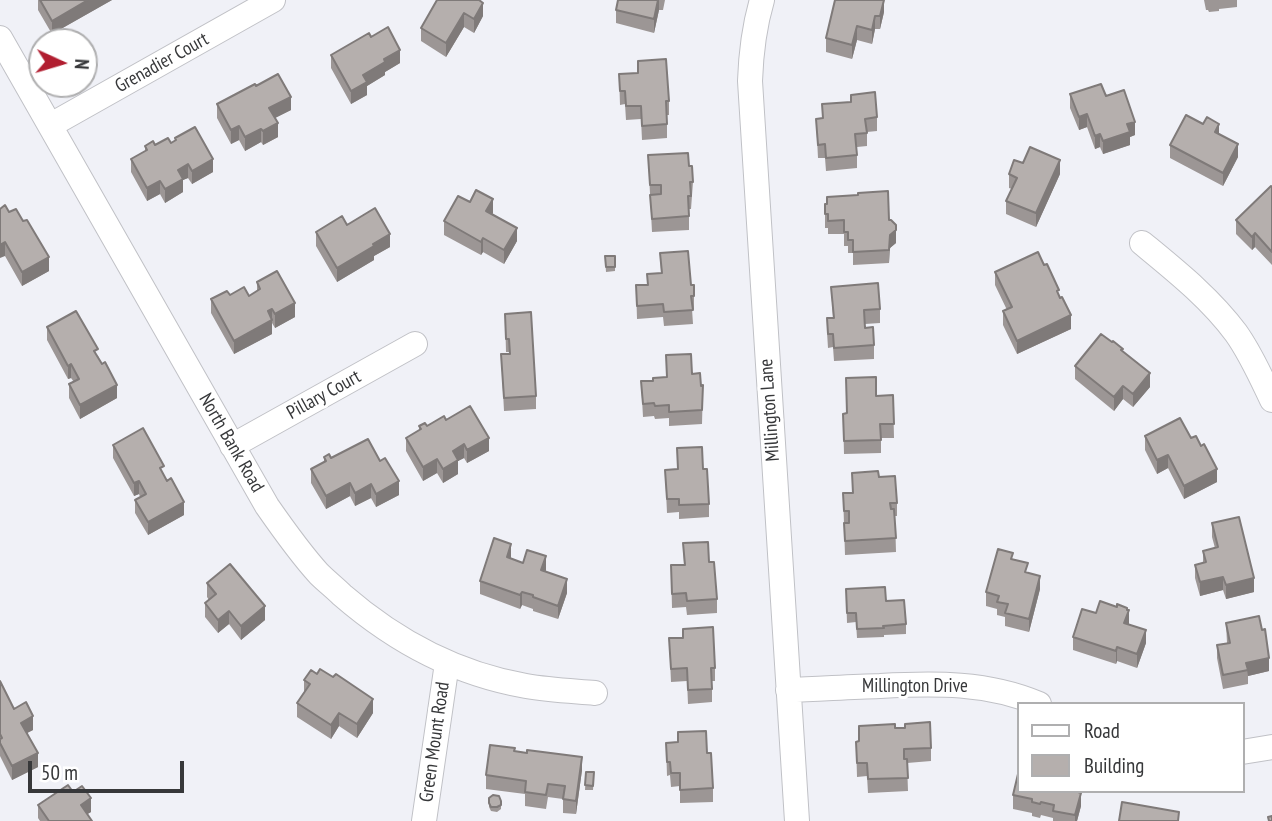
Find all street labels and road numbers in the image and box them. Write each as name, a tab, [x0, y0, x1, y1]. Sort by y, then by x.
street label: Grenadier Court	[111, 28, 213, 98]
street label: Millington Lane	[755, 358, 785, 462]
street label: Pillary Court	[283, 365, 365, 425]
street label: North Bank Road	[194, 389, 268, 497]
street label: Millington Drive	[862, 676, 968, 698]
street label: Green Mount Road	[415, 680, 455, 804]

